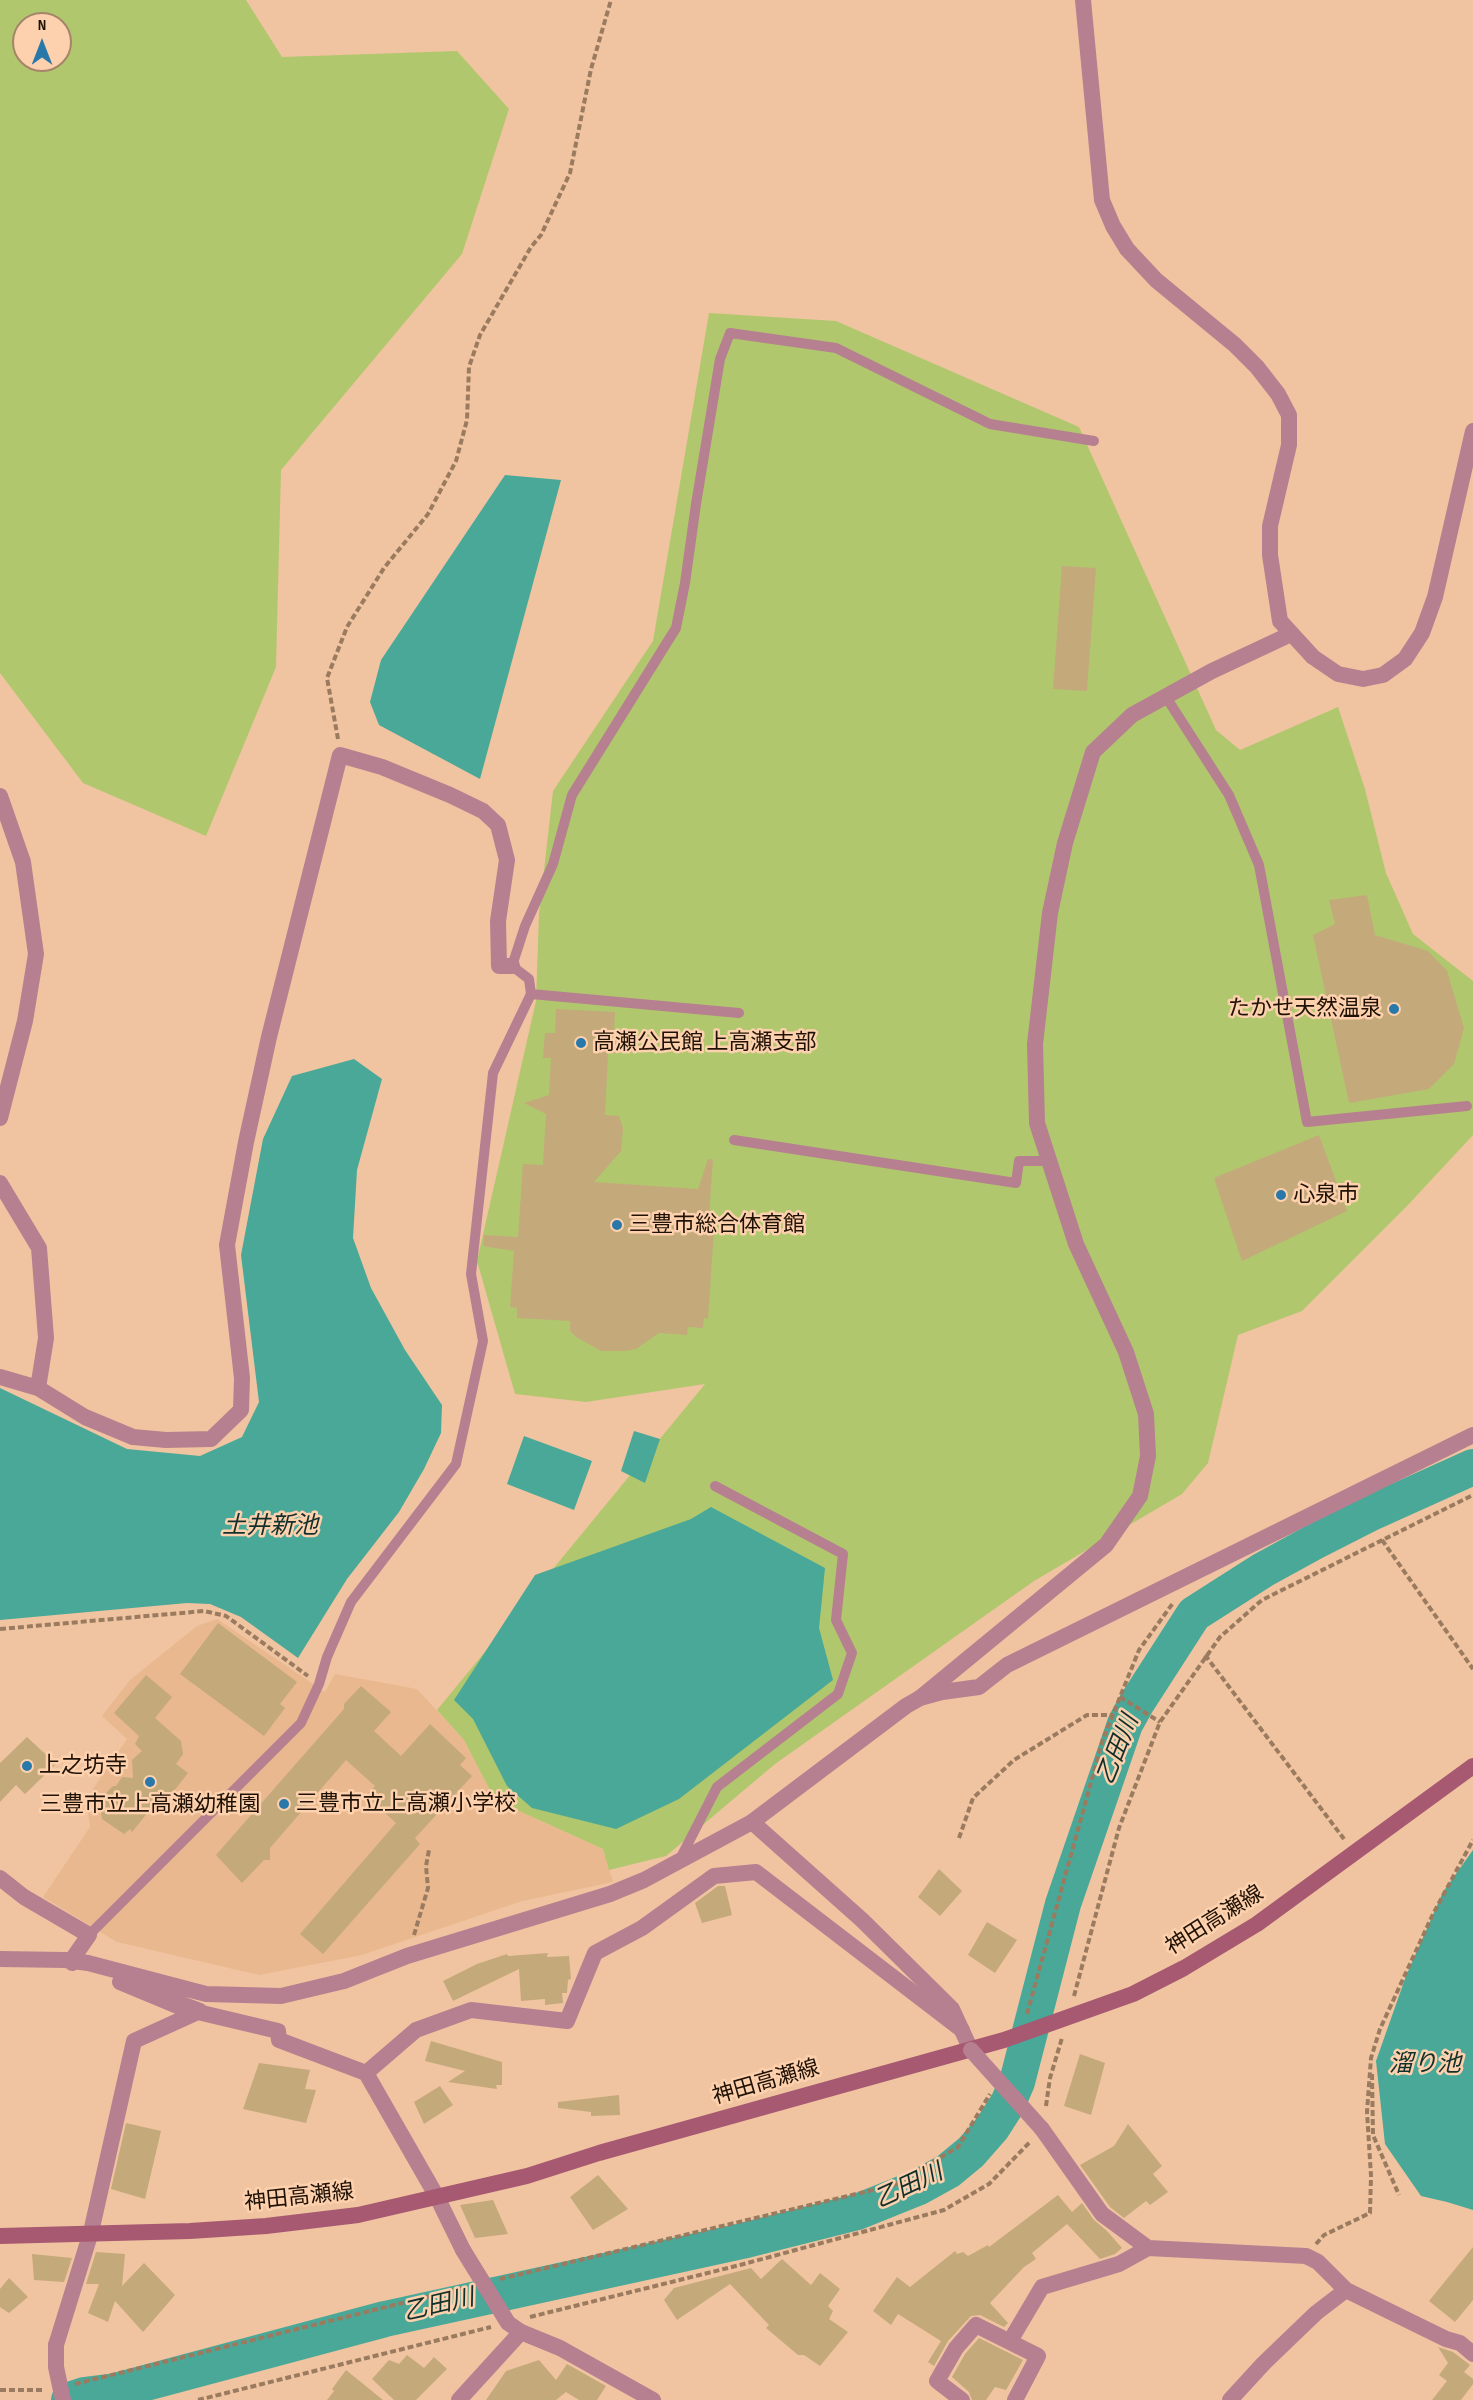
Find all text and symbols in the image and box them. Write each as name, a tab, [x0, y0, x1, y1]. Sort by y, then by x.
north arrow	[12, 12, 72, 72]
text: N	[38, 16, 46, 35]
place label: たかせ天然温泉	[1228, 996, 1382, 1022]
marker: たかせ天然温泉	[1387, 1002, 1401, 1016]
place label: 高瀬公民館 上高瀬支部	[593, 1030, 816, 1056]
marker: 高瀬公民館 上高瀬支部	[574, 1036, 588, 1050]
place label: 心泉市	[1293, 1182, 1359, 1208]
marker: 心泉市	[1274, 1188, 1288, 1202]
place label: 三豊市総合体育館	[629, 1212, 805, 1238]
marker: 三豊市総合体育館	[610, 1218, 624, 1232]
water label: 土井新池	[222, 1513, 318, 1541]
water label: 乙田川	[1092, 1711, 1146, 1789]
place label: 上之坊寺	[39, 1753, 127, 1779]
marker: 上之坊寺	[20, 1759, 34, 1773]
marker: 三豊市立上高瀬幼稚園	[143, 1775, 157, 1789]
place label: 三豊市立上高瀬小学校	[296, 1791, 516, 1817]
place label: 三豊市立上高瀬幼稚園	[40, 1792, 260, 1818]
marker: 三豊市立上高瀬小学校	[277, 1797, 291, 1811]
street label: 神田高瀬線	[1161, 1881, 1269, 1961]
water label: 溜り池	[1389, 2051, 1461, 2079]
street label: 神田高瀬線	[709, 2055, 823, 2111]
water label: 乙田川	[870, 2159, 948, 2215]
street label: 神田高瀬線	[243, 2179, 355, 2217]
water label: 乙田川	[401, 2284, 477, 2328]

